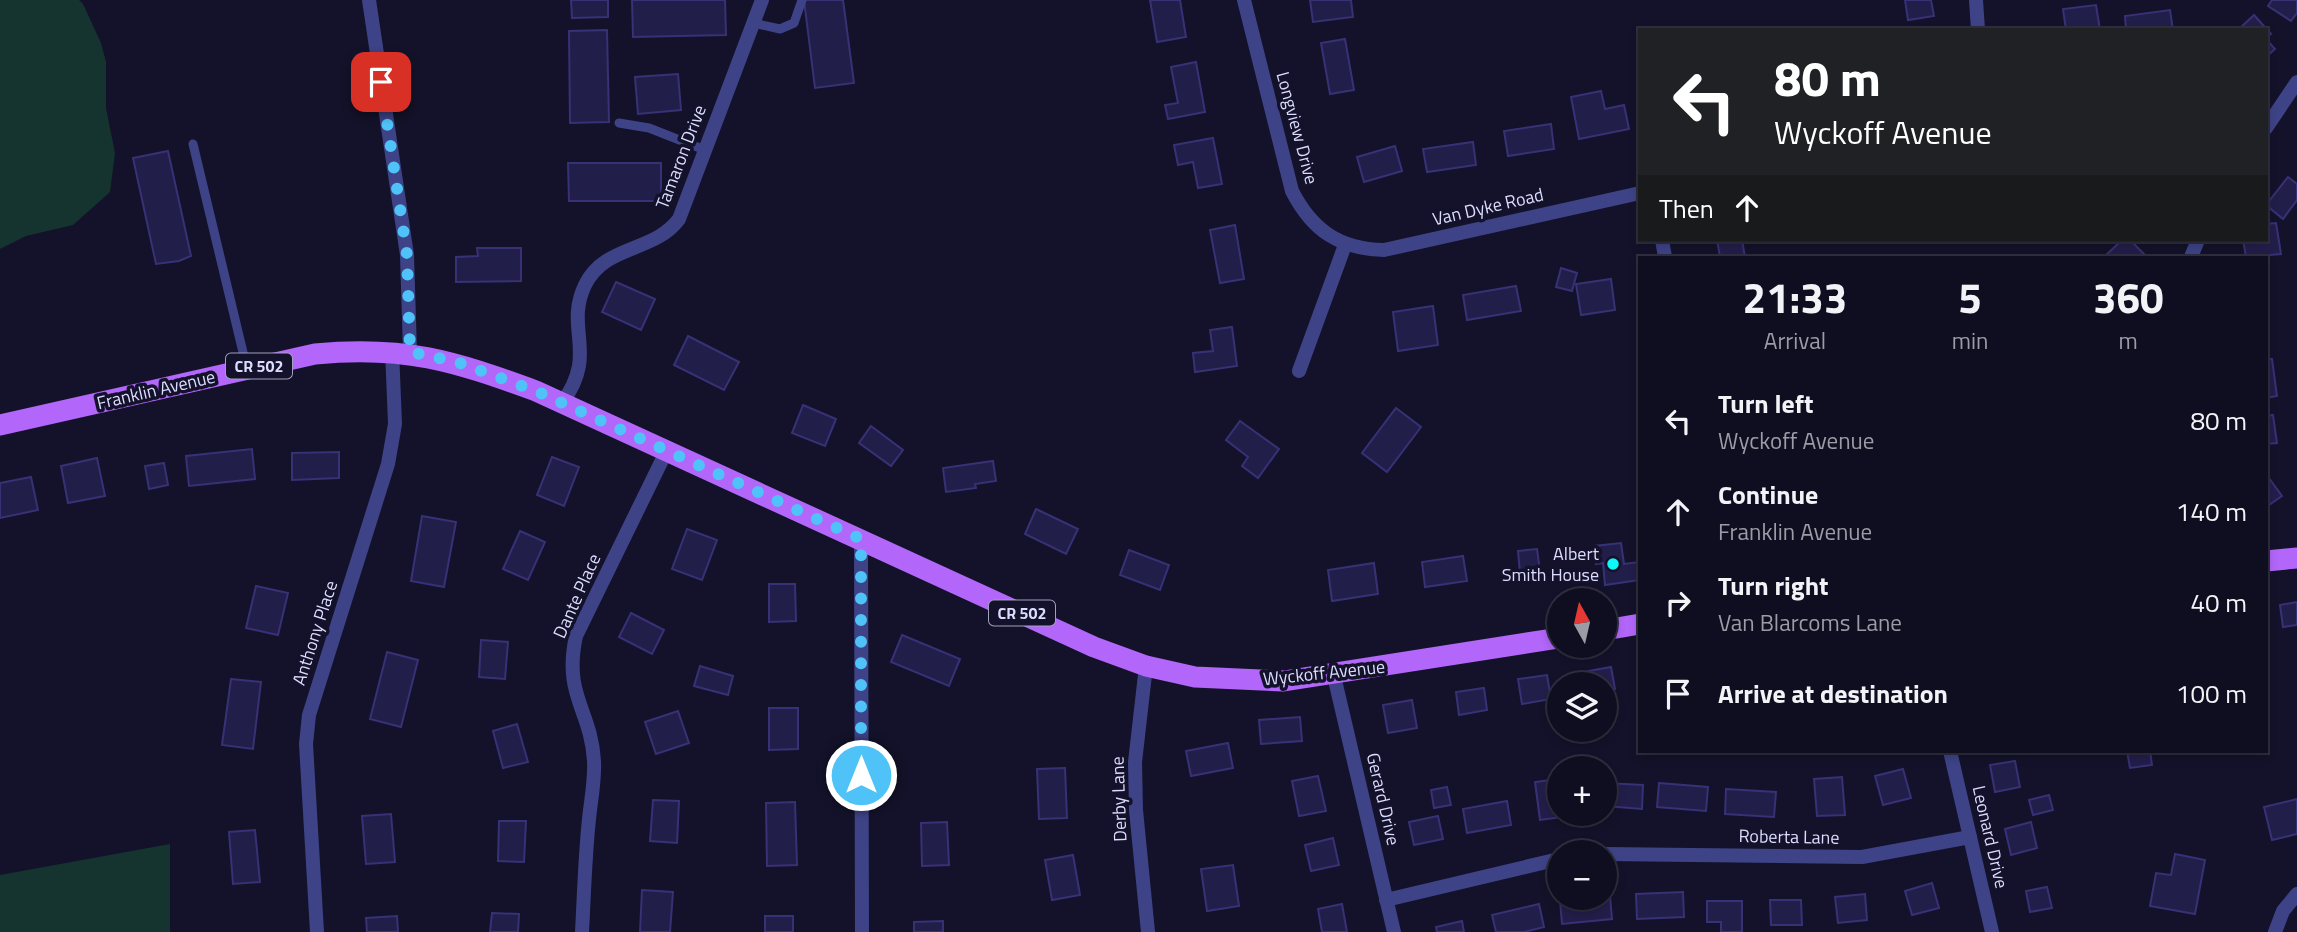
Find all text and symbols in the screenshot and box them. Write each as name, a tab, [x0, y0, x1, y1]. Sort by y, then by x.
text: 80 m	[1774, 40, 1881, 115]
pin	[351, 52, 411, 112]
icon: left	[1659, 56, 1750, 147]
icon: arrive	[362, 63, 400, 101]
street label: Longview Drive	[1269, 69, 1325, 187]
street label: Tamaron Drive	[648, 101, 713, 213]
text: Wyckoff Avenue	[1774, 108, 1992, 156]
street label: Van Dyke Road	[1430, 181, 1546, 232]
text: Then	[1659, 189, 1714, 228]
icon: ahead	[1728, 189, 1766, 227]
text: 21:33	[1742, 265, 1847, 329]
text: 5	[1958, 265, 1982, 329]
text: 360	[2093, 265, 2163, 329]
text: Arrival	[1764, 323, 1826, 358]
text: min	[1952, 323, 1988, 358]
text: m	[2119, 323, 2138, 358]
road number: CR 502	[226, 354, 292, 378]
street label: Franklin Avenue	[94, 363, 218, 416]
text: Turn left	[1718, 384, 1813, 423]
text: 80 m	[2190, 401, 2247, 440]
icon: left	[1659, 402, 1697, 440]
text: Wyckoff Avenue	[1718, 423, 1874, 458]
text: Continue	[1718, 475, 1818, 514]
text: 140 m	[2176, 492, 2247, 531]
icon: ahead	[1659, 493, 1697, 531]
text: Franklin Avenue	[1718, 514, 1872, 549]
place label: Albert Smith House	[1502, 540, 1600, 588]
street label: Dante Place	[546, 549, 607, 643]
marker: Albert Smith House	[1605, 556, 1621, 572]
text: Turn right	[1718, 566, 1829, 605]
street label: Anthony Place	[285, 577, 344, 689]
text: 40 m	[2190, 583, 2247, 622]
icon: right	[1659, 584, 1697, 622]
north arrow	[1547, 588, 1617, 658]
map controls	[1547, 588, 1617, 910]
road number: CR 502	[989, 600, 1055, 626]
text: Van Blarcoms Lane	[1718, 605, 1902, 640]
street label: Wyckoff Avenue	[1262, 653, 1386, 692]
button: layers	[1547, 672, 1617, 742]
text: Arrive at destination	[1718, 674, 1948, 713]
text: 100 m	[2176, 674, 2247, 713]
icon: arrive	[1659, 675, 1697, 713]
position arrow	[824, 738, 898, 812]
street label: Gerard Drive	[1360, 750, 1407, 848]
street label: Derby Lane	[1104, 756, 1133, 842]
button: +	[1547, 756, 1617, 826]
street label: Leonard Drive	[1966, 783, 2015, 891]
street label: Roberta Lane	[1738, 822, 1840, 851]
button: −	[1547, 840, 1617, 910]

